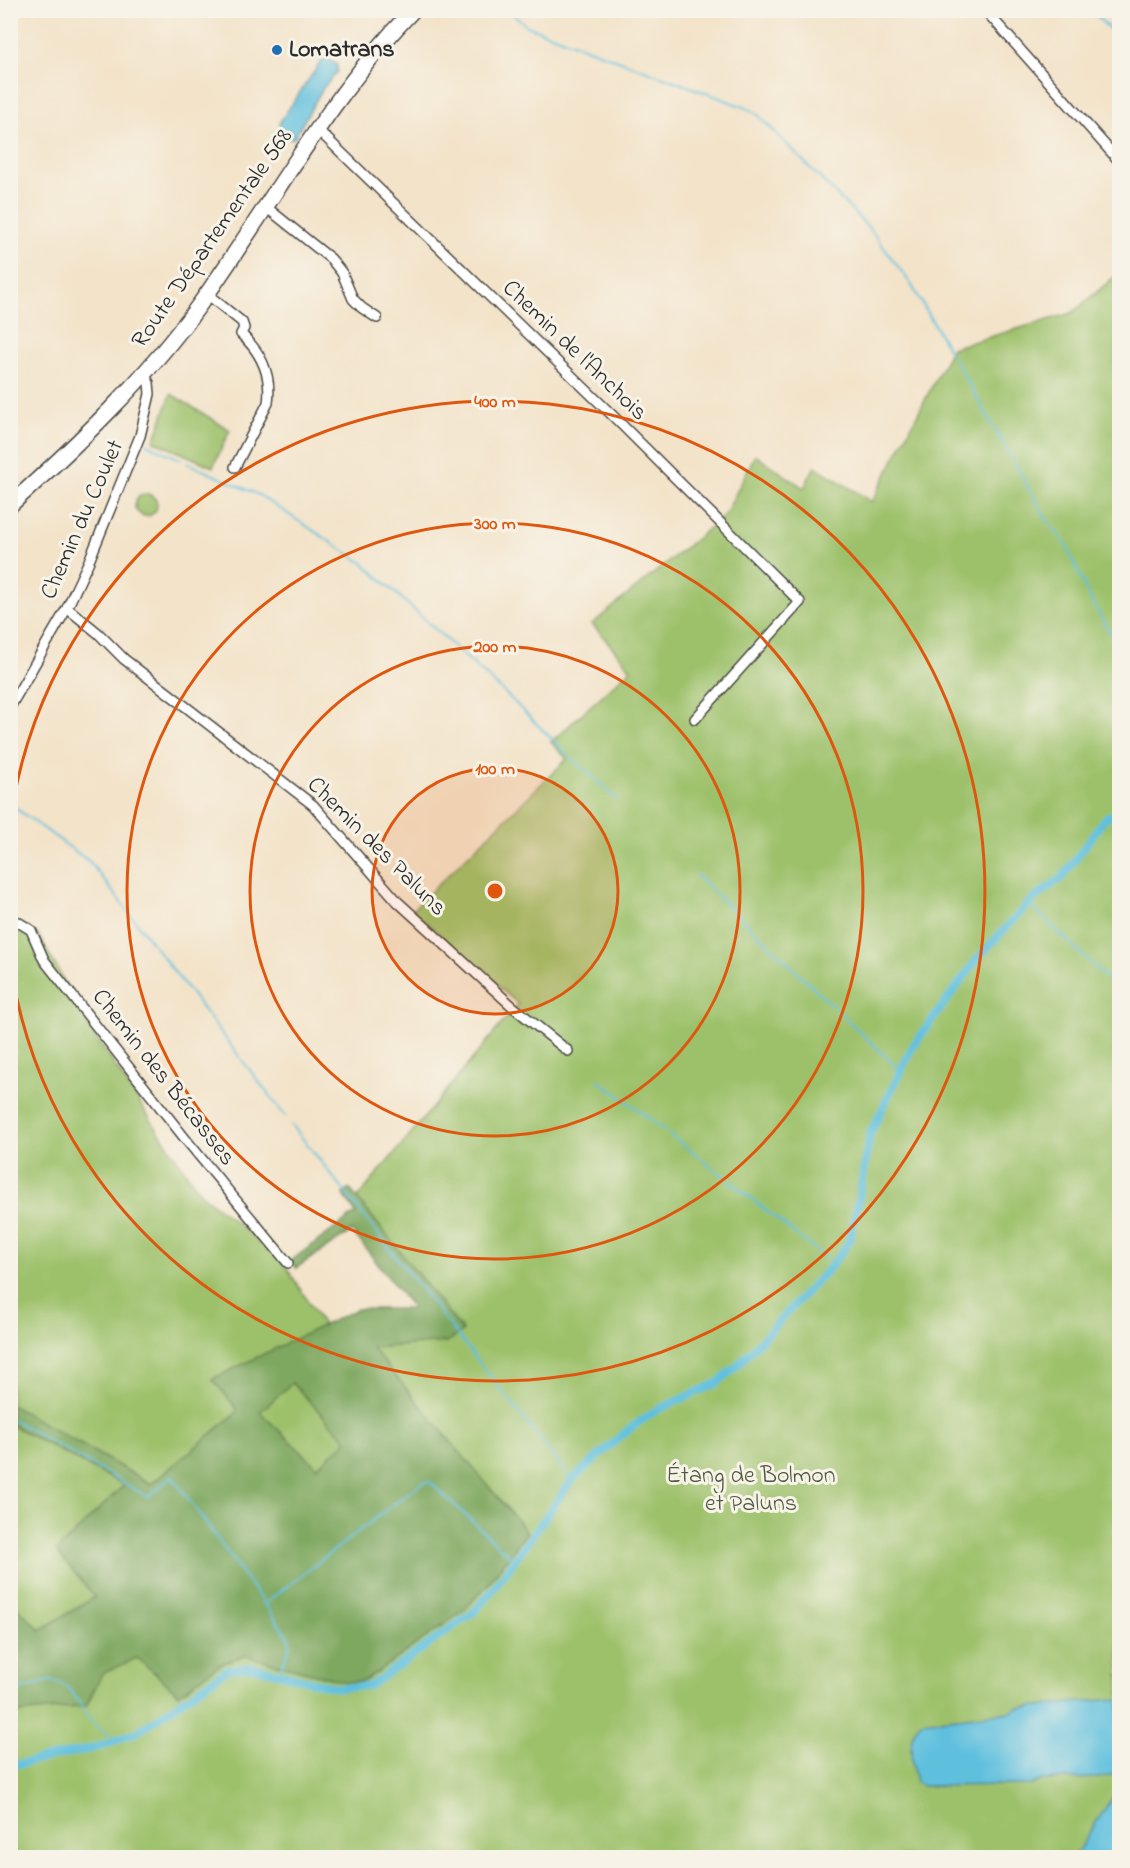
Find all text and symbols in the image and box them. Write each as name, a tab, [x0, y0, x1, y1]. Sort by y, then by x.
place label: Lomatrans	[289, 33, 394, 68]
marker: Lomatrans	[270, 43, 284, 57]
street label: Route Départementale 568	[124, 122, 302, 356]
street label: Chemin de l'Anchois	[493, 272, 655, 430]
text: 400 m	[474, 390, 516, 416]
street label: Chemin du Coulet	[32, 435, 134, 605]
text: 300 m	[473, 512, 516, 538]
text: 200 m	[473, 635, 517, 661]
text: 100 m	[475, 757, 515, 783]
street label: Chemin des Paluns	[298, 769, 454, 925]
centre of rings	[485, 881, 505, 901]
street label: Chemin des Bécasses	[83, 982, 243, 1174]
park label: Étang de Bolmon et Paluns	[666, 1459, 836, 1522]

